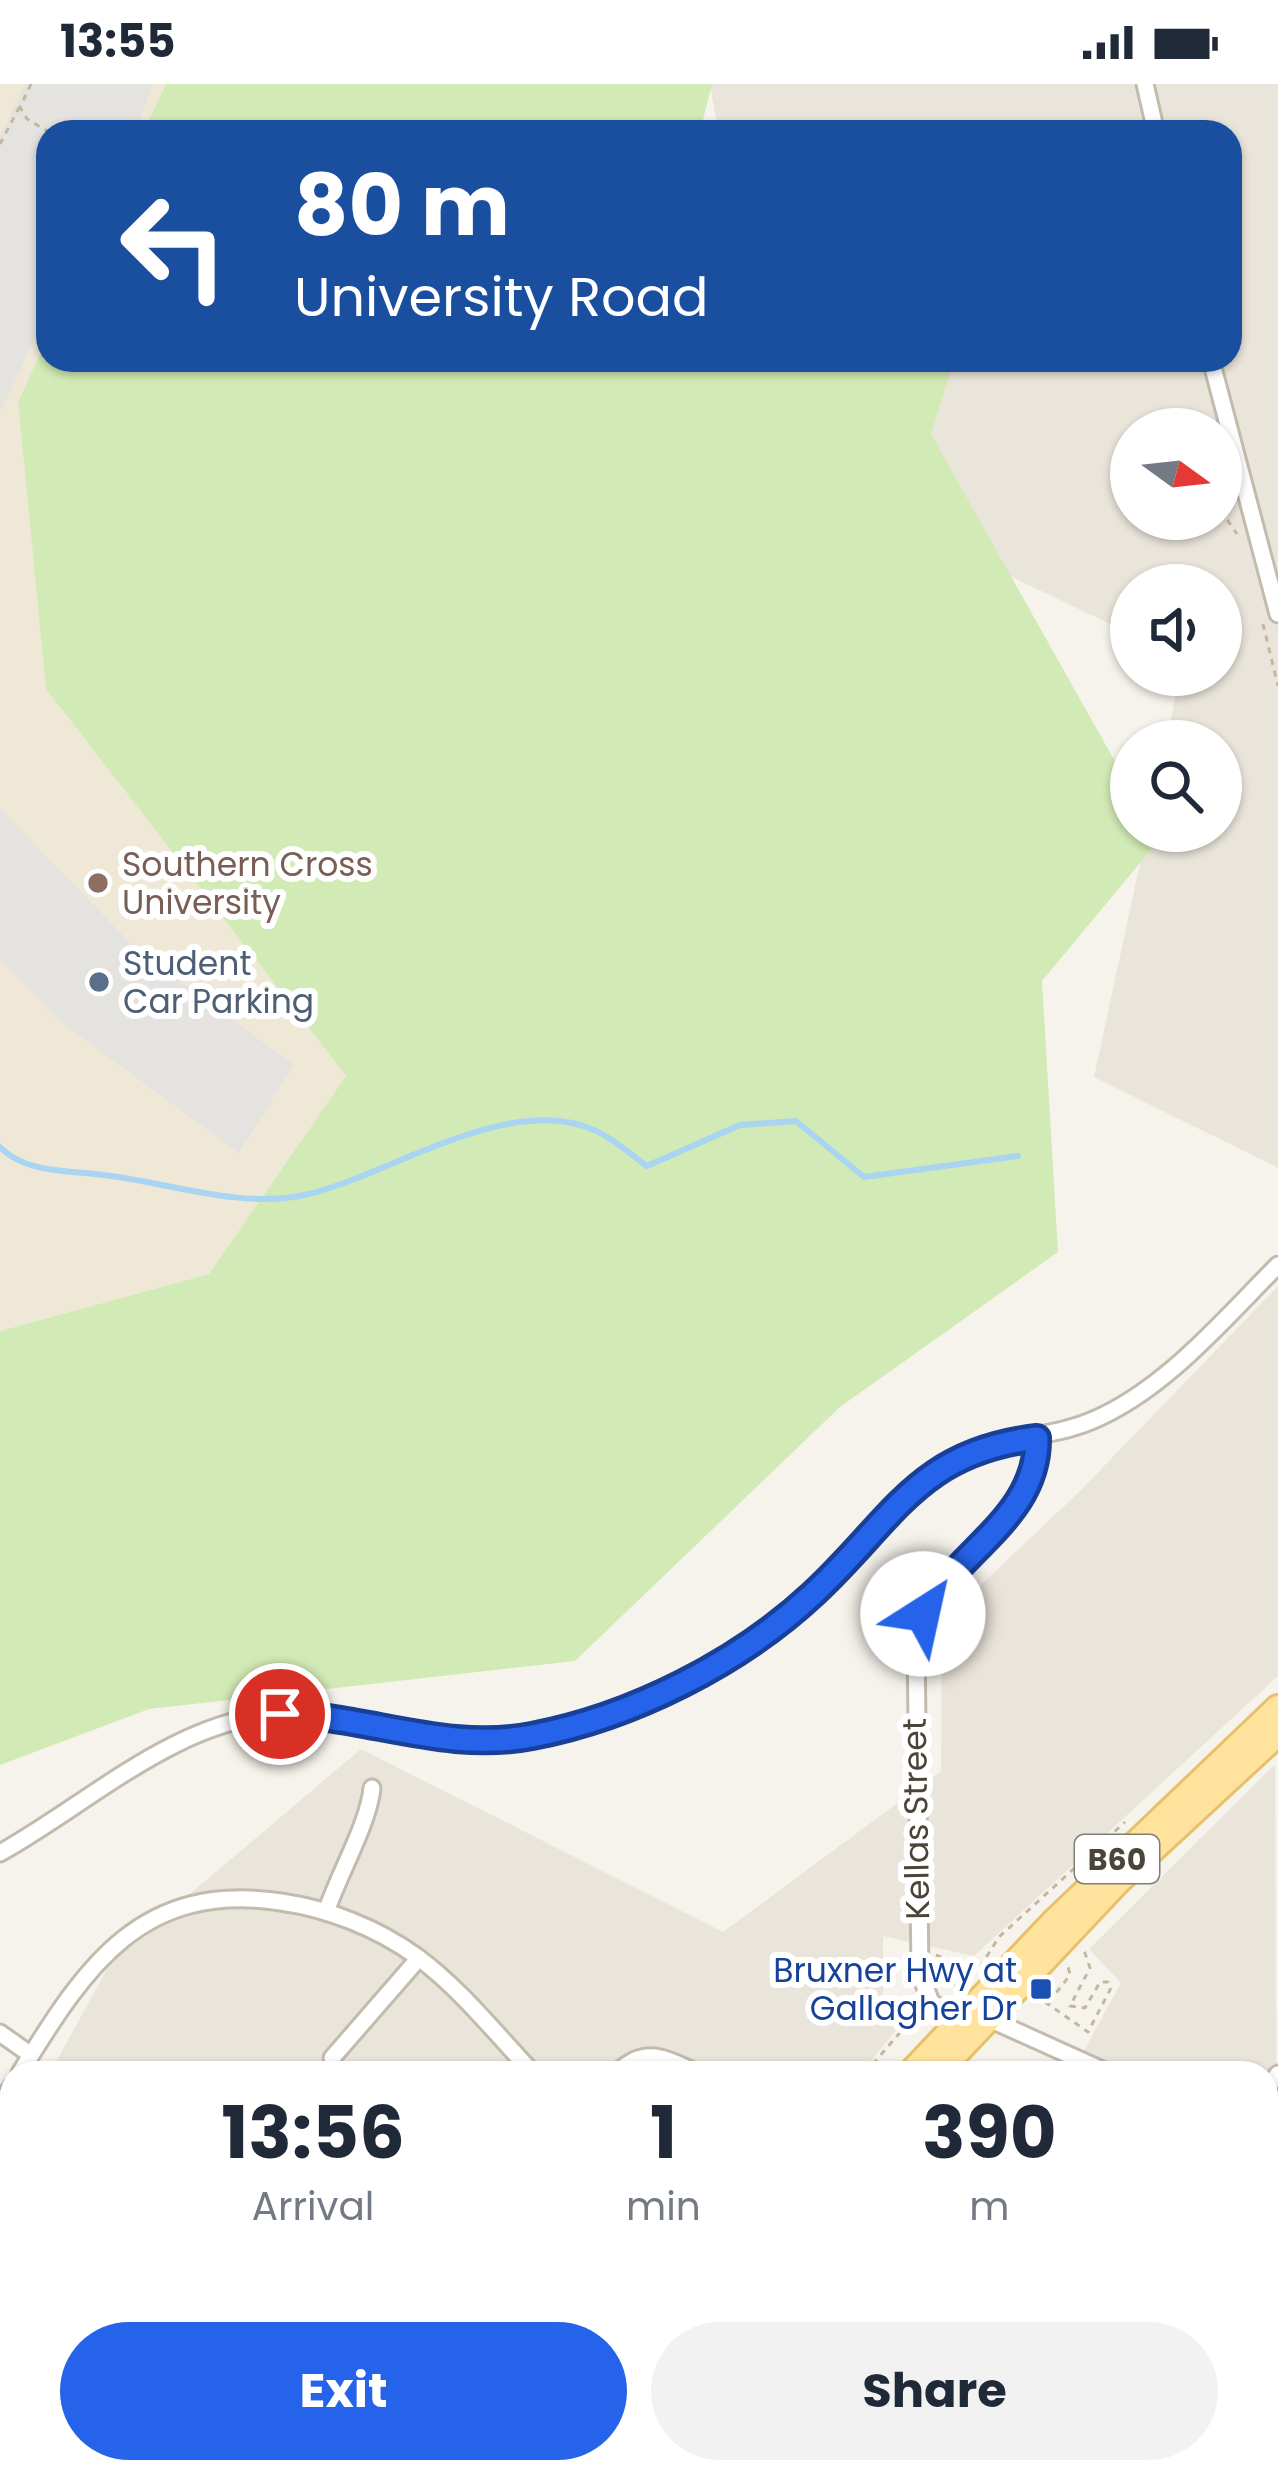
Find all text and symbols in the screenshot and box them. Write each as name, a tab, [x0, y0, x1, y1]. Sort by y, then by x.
text: 13:55	[60, 10, 175, 73]
text: 80 m	[294, 147, 510, 264]
icon: left	[96, 168, 252, 324]
text: University Road	[294, 259, 709, 335]
north arrow	[1110, 408, 1242, 540]
map controls	[1110, 408, 1242, 852]
button: sound	[1110, 564, 1242, 696]
button: search	[1110, 720, 1242, 852]
place label: Southern Cross University	[122, 841, 373, 926]
marker: Southern Cross University	[85, 870, 111, 896]
place label: Student Car Parking	[123, 940, 314, 1025]
marker: Student Car Parking	[86, 969, 112, 995]
position arrow	[860, 1551, 986, 1677]
pin	[229, 1663, 331, 1765]
icon: arrive	[247, 1681, 313, 1747]
street label: Kellas Street	[891, 1718, 941, 1920]
road number: B60	[1075, 1835, 1159, 1883]
place label: Bruxner Hwy at Gallagher Dr	[773, 1947, 1017, 2032]
marker: Bruxner Hwy at Gallagher Dr	[1028, 1976, 1054, 2002]
text: 13:56	[221, 2082, 405, 2183]
text: 1	[650, 2082, 677, 2183]
text: 390	[922, 2082, 1057, 2183]
text: Arrival	[252, 2179, 374, 2234]
text: min	[626, 2179, 701, 2234]
text: m	[969, 2179, 1009, 2234]
button: Exit	[60, 2322, 627, 2460]
button: Share	[651, 2322, 1218, 2460]

